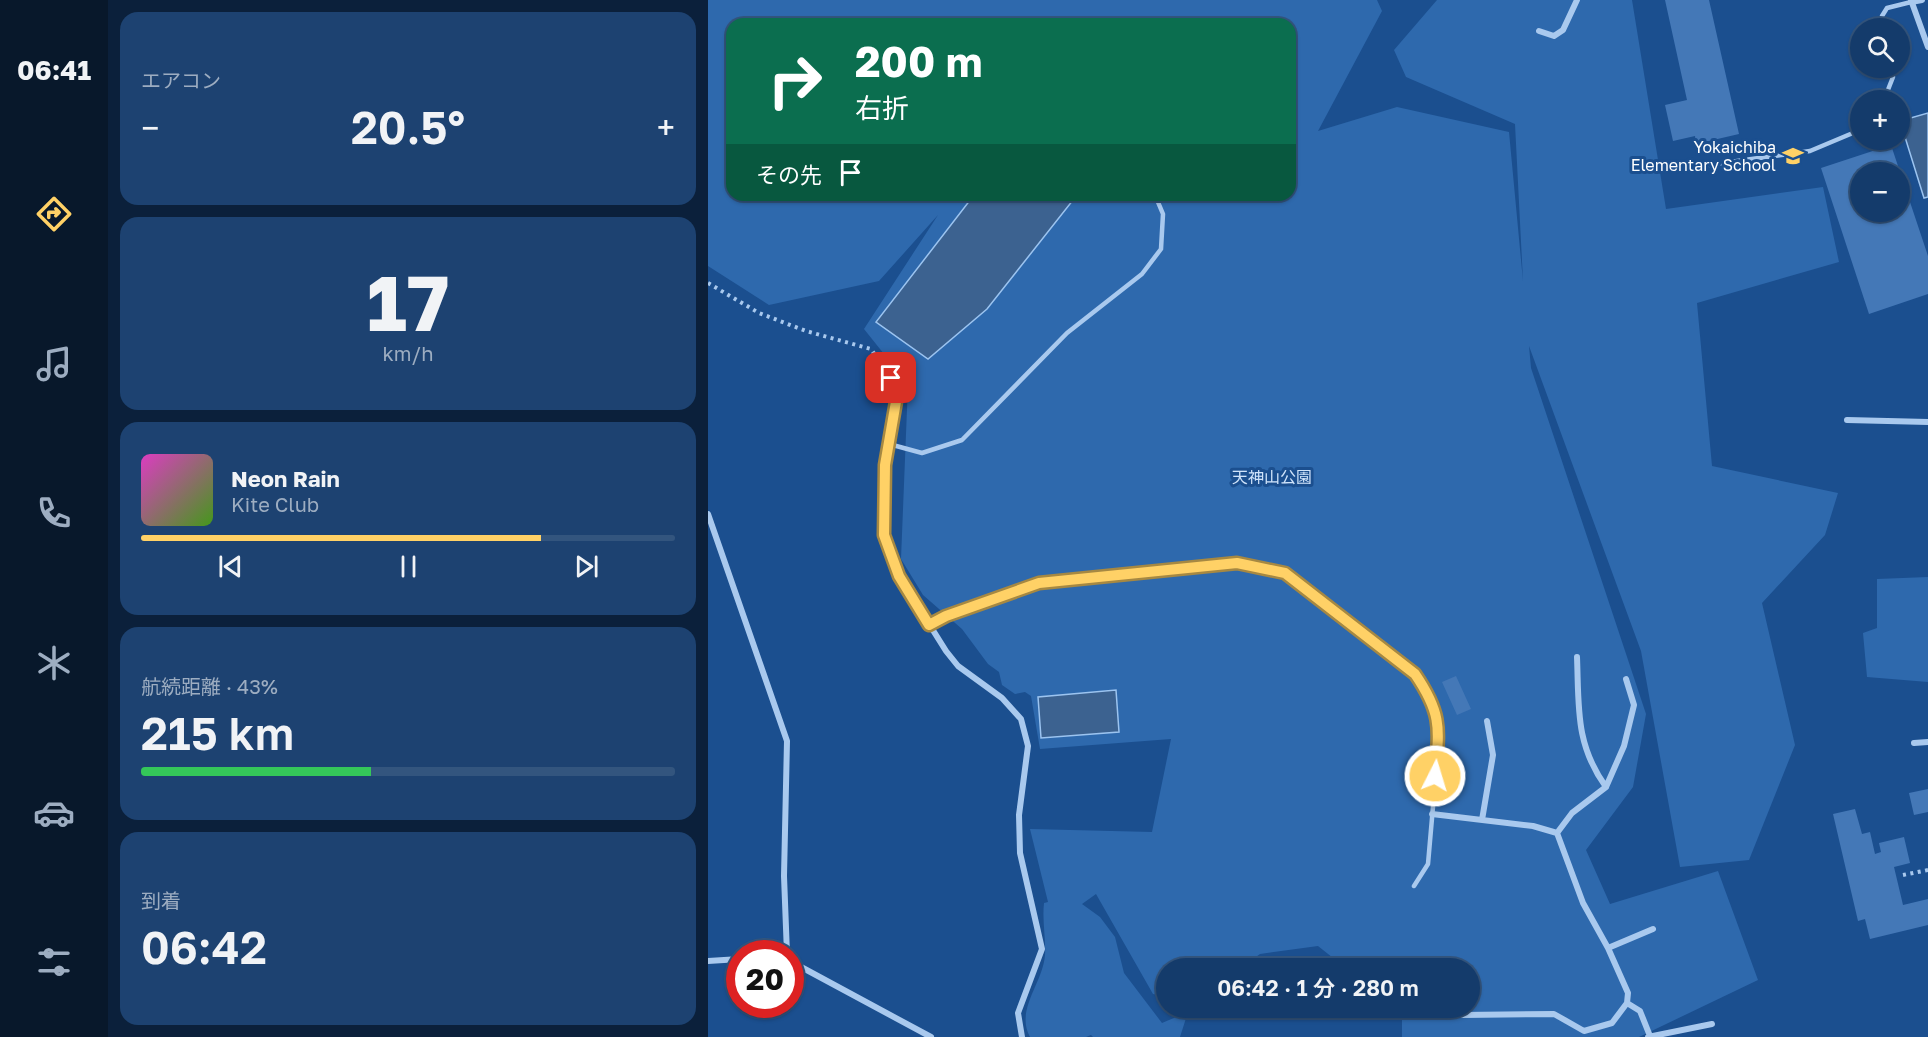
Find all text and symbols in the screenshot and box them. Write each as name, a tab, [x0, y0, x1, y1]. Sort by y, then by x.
map controls	[1850, 18, 1910, 222]
button: search	[1850, 18, 1910, 78]
text: 200 m	[855, 36, 982, 86]
icon: right	[756, 42, 834, 120]
text: 06:41	[17, 54, 91, 86]
text: エアコン	[141, 68, 221, 92]
button: +	[1850, 90, 1910, 150]
text: 右折	[855, 92, 909, 124]
text: 20.5°	[351, 100, 465, 154]
text: −	[141, 108, 159, 147]
text: +	[657, 108, 675, 147]
place label: Yokaichiba Elementary School	[1631, 137, 1776, 175]
school or university icon: Yokaichiba Elementary School	[1781, 144, 1805, 168]
icon: arrive	[834, 156, 867, 189]
text: その先	[756, 161, 822, 188]
button: −	[1850, 162, 1910, 222]
icon: directions	[33, 193, 75, 235]
text: 17	[367, 255, 449, 348]
text: km/h	[383, 341, 433, 365]
icon: music	[33, 343, 75, 385]
pin	[865, 352, 916, 403]
icon: arrive	[874, 361, 907, 394]
text: Neon Rain	[231, 465, 340, 492]
park label: 天神山公園	[1232, 467, 1312, 487]
icon: phone	[33, 492, 75, 534]
text: Kite Club	[231, 492, 319, 516]
icon: previous	[214, 550, 247, 583]
icon: pause	[392, 550, 425, 583]
icon: next	[570, 550, 603, 583]
icon: climate	[33, 642, 75, 684]
text: 航続距離 · 43%	[141, 674, 278, 698]
text: 215 km	[141, 706, 294, 760]
position arrow	[1403, 744, 1467, 808]
icon: car	[33, 792, 75, 834]
text: 到着	[141, 888, 181, 912]
text: 06:42	[141, 920, 267, 974]
speed limit sign: 20	[726, 940, 804, 1018]
icon: filters	[33, 941, 75, 983]
text: 06:42 · 1 分 · 280 m	[1217, 974, 1419, 1001]

